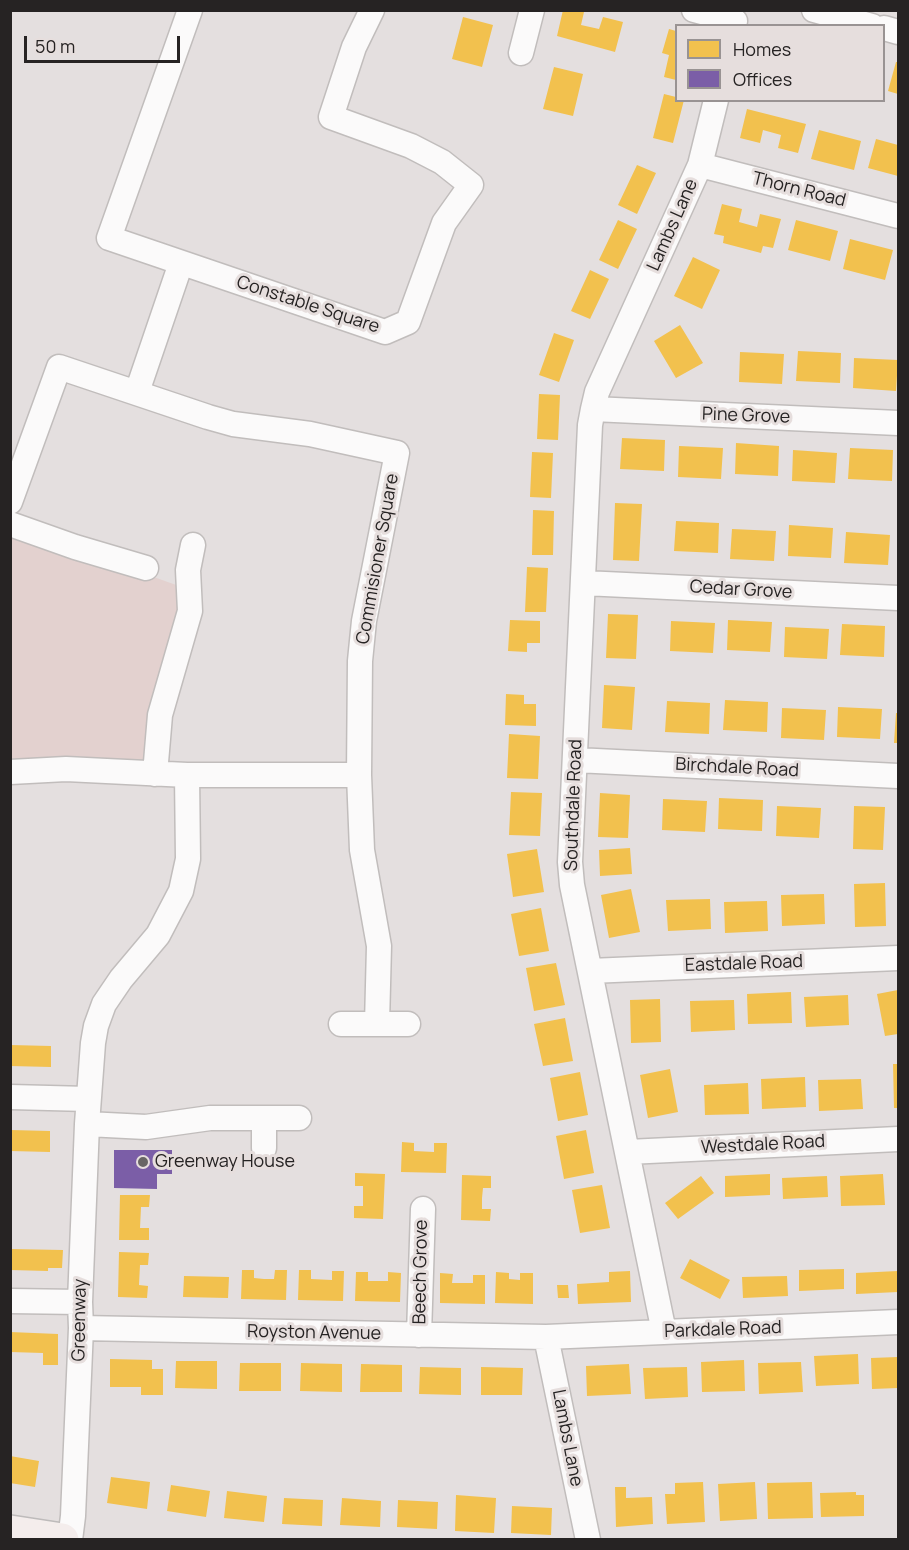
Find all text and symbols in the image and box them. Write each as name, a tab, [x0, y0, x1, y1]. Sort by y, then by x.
scale bar	[27, 24, 183, 62]
legend	[675, 24, 885, 102]
text: 50 m	[35, 34, 75, 58]
text: Homes	[733, 37, 791, 61]
text: Offices	[733, 67, 792, 91]
street label: Thorn Road	[750, 168, 848, 212]
street label: Lambs Lane	[643, 176, 703, 274]
street label: Constable Square	[234, 272, 382, 338]
street label: Pine Grove	[701, 404, 791, 428]
street label: Commisioner Square	[352, 472, 404, 646]
street label: Cedar Grove	[689, 577, 793, 603]
street label: Southdale Road	[561, 739, 587, 871]
street label: Birchdale Road	[675, 754, 799, 782]
street label: Eastdale Road	[685, 951, 803, 977]
street label: Westdale Road	[700, 1131, 826, 1159]
place label: Greenway House	[155, 1151, 295, 1173]
marker: Greenway House	[136, 1155, 150, 1169]
street label: Beech Grove	[409, 1219, 433, 1325]
street label: Greenway	[68, 1278, 92, 1362]
street label: Parkdale Road	[664, 1317, 782, 1343]
street label: Royston Avenue	[247, 1321, 381, 1345]
street label: Lambs Lane	[547, 1388, 587, 1488]

